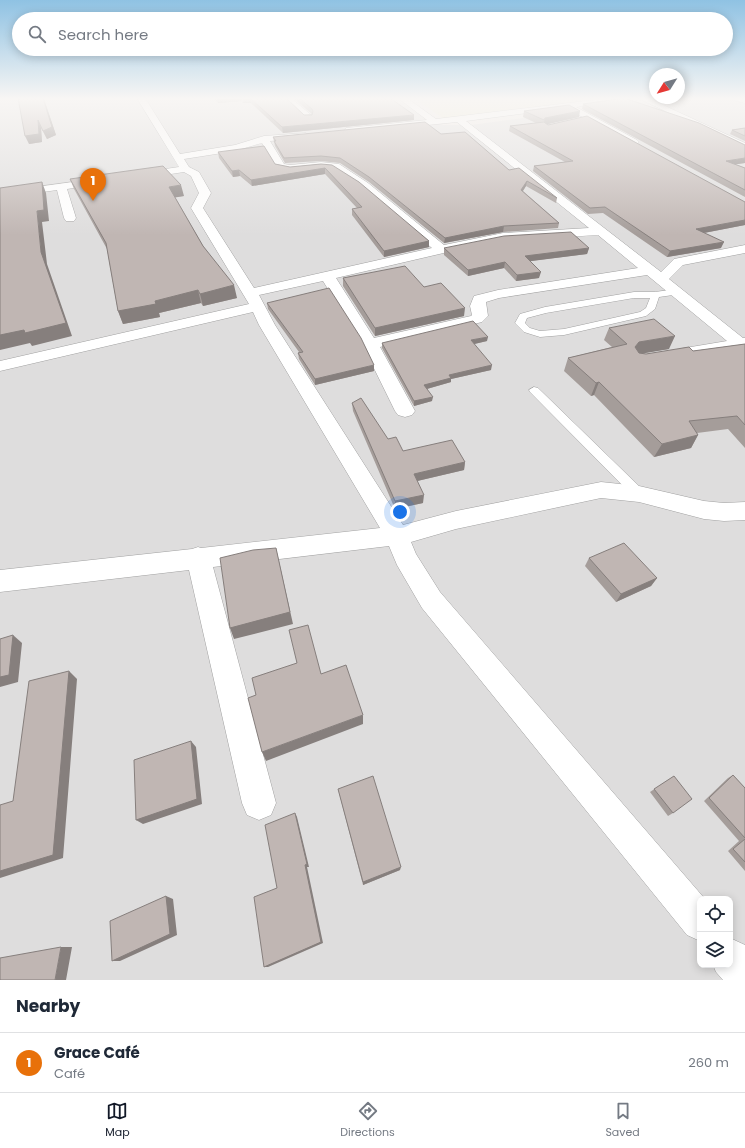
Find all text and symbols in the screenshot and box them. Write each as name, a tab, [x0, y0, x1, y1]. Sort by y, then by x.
search box	[12, 12, 733, 56]
icon: search	[26, 23, 48, 45]
text: Search here	[58, 24, 148, 45]
north arrow	[649, 68, 685, 104]
pin: 1	[80, 168, 106, 201]
your location	[390, 502, 410, 522]
map controls	[697, 896, 733, 968]
button: locate	[697, 896, 733, 932]
button: layers	[697, 932, 733, 968]
text: Nearby	[16, 994, 80, 1018]
text: Grace Café	[54, 1042, 140, 1063]
text: 1	[27, 1053, 31, 1072]
text: 260 m	[688, 1053, 729, 1072]
text: Café	[54, 1064, 85, 1083]
tab: Map	[105, 1100, 130, 1141]
tab: Directions	[340, 1100, 395, 1141]
tab: Saved	[605, 1100, 640, 1141]

